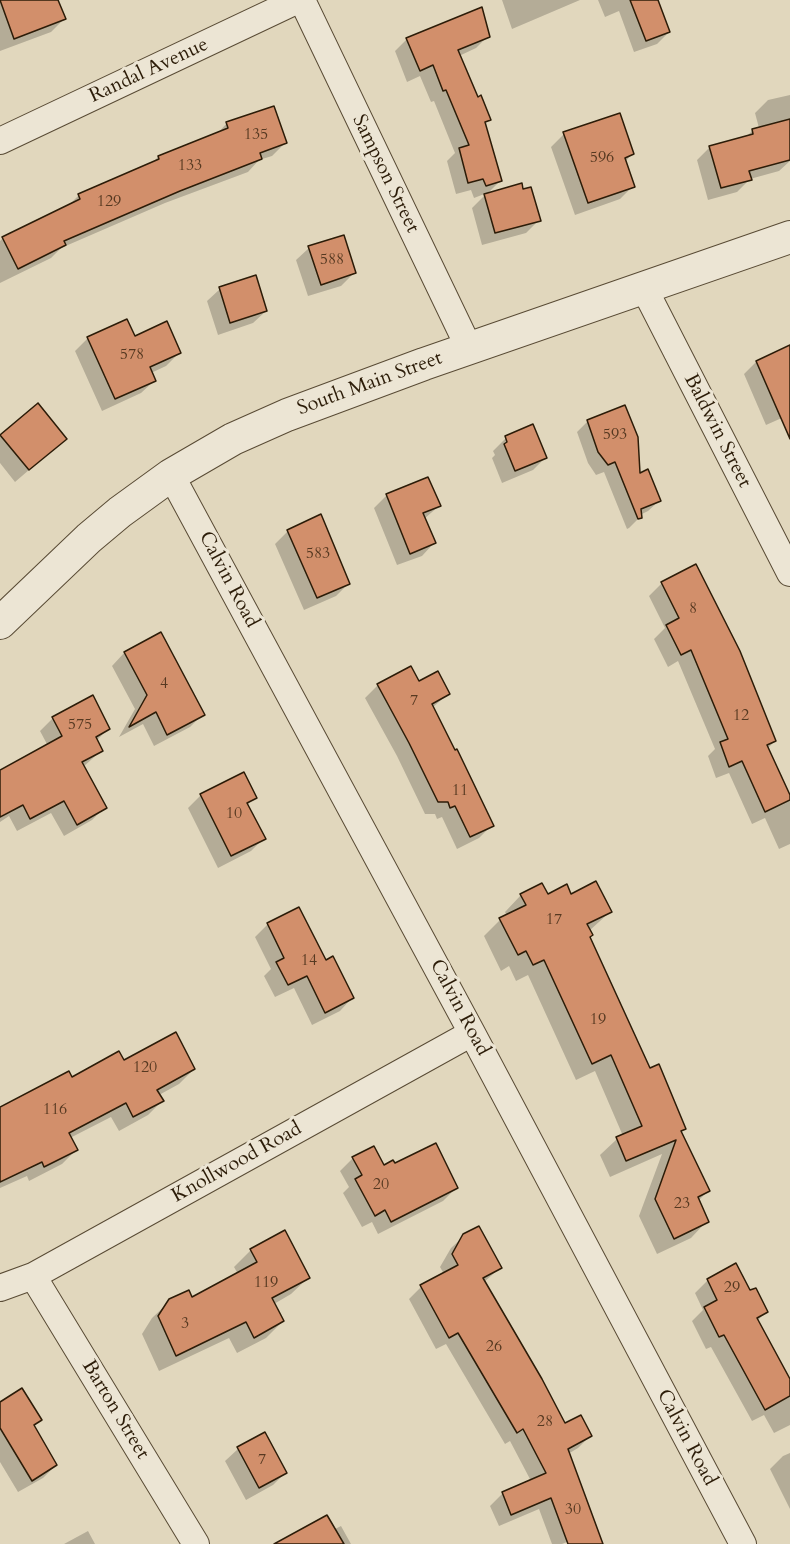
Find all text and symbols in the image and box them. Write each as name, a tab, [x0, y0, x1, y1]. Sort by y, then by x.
street label: Randal Avenue	[86, 33, 212, 109]
street label: Sampson Street	[346, 111, 424, 237]
house number: 135	[244, 125, 268, 145]
house number: 596	[590, 148, 614, 168]
house number: 133	[178, 156, 202, 176]
house number: 129	[97, 192, 121, 212]
house number: 588	[320, 250, 344, 270]
house number: 578	[120, 345, 144, 365]
street label: South Main Street	[294, 347, 446, 421]
street label: Baldwin Street	[678, 370, 756, 492]
house number: 593	[603, 425, 627, 445]
street label: Calvin Road	[193, 528, 263, 632]
house number: 583	[306, 544, 330, 564]
house number: 8	[689, 599, 697, 619]
house number: 4	[160, 674, 168, 694]
house number: 7	[410, 691, 418, 711]
house number: 12	[733, 706, 749, 726]
house number: 575	[68, 715, 92, 735]
house number: 11	[452, 781, 468, 801]
house number: 10	[226, 804, 242, 824]
house number: 17	[546, 910, 562, 930]
house number: 14	[301, 951, 317, 971]
street label: Calvin Road	[424, 956, 494, 1060]
house number: 19	[590, 1010, 606, 1030]
house number: 120	[133, 1058, 157, 1078]
house number: 116	[43, 1100, 67, 1120]
street label: Knollwood Road	[168, 1117, 306, 1209]
house number: 20	[373, 1175, 389, 1195]
house number: 23	[674, 1194, 690, 1214]
house number: 119	[254, 1273, 278, 1293]
house number: 29	[724, 1278, 740, 1298]
house number: 3	[181, 1314, 189, 1334]
house number: 26	[486, 1337, 502, 1357]
street label: Barton Street	[76, 1356, 154, 1464]
street label: Calvin Road	[651, 1386, 721, 1490]
house number: 28	[537, 1412, 553, 1432]
house number: 7	[258, 1450, 266, 1470]
house number: 30	[565, 1500, 581, 1520]

